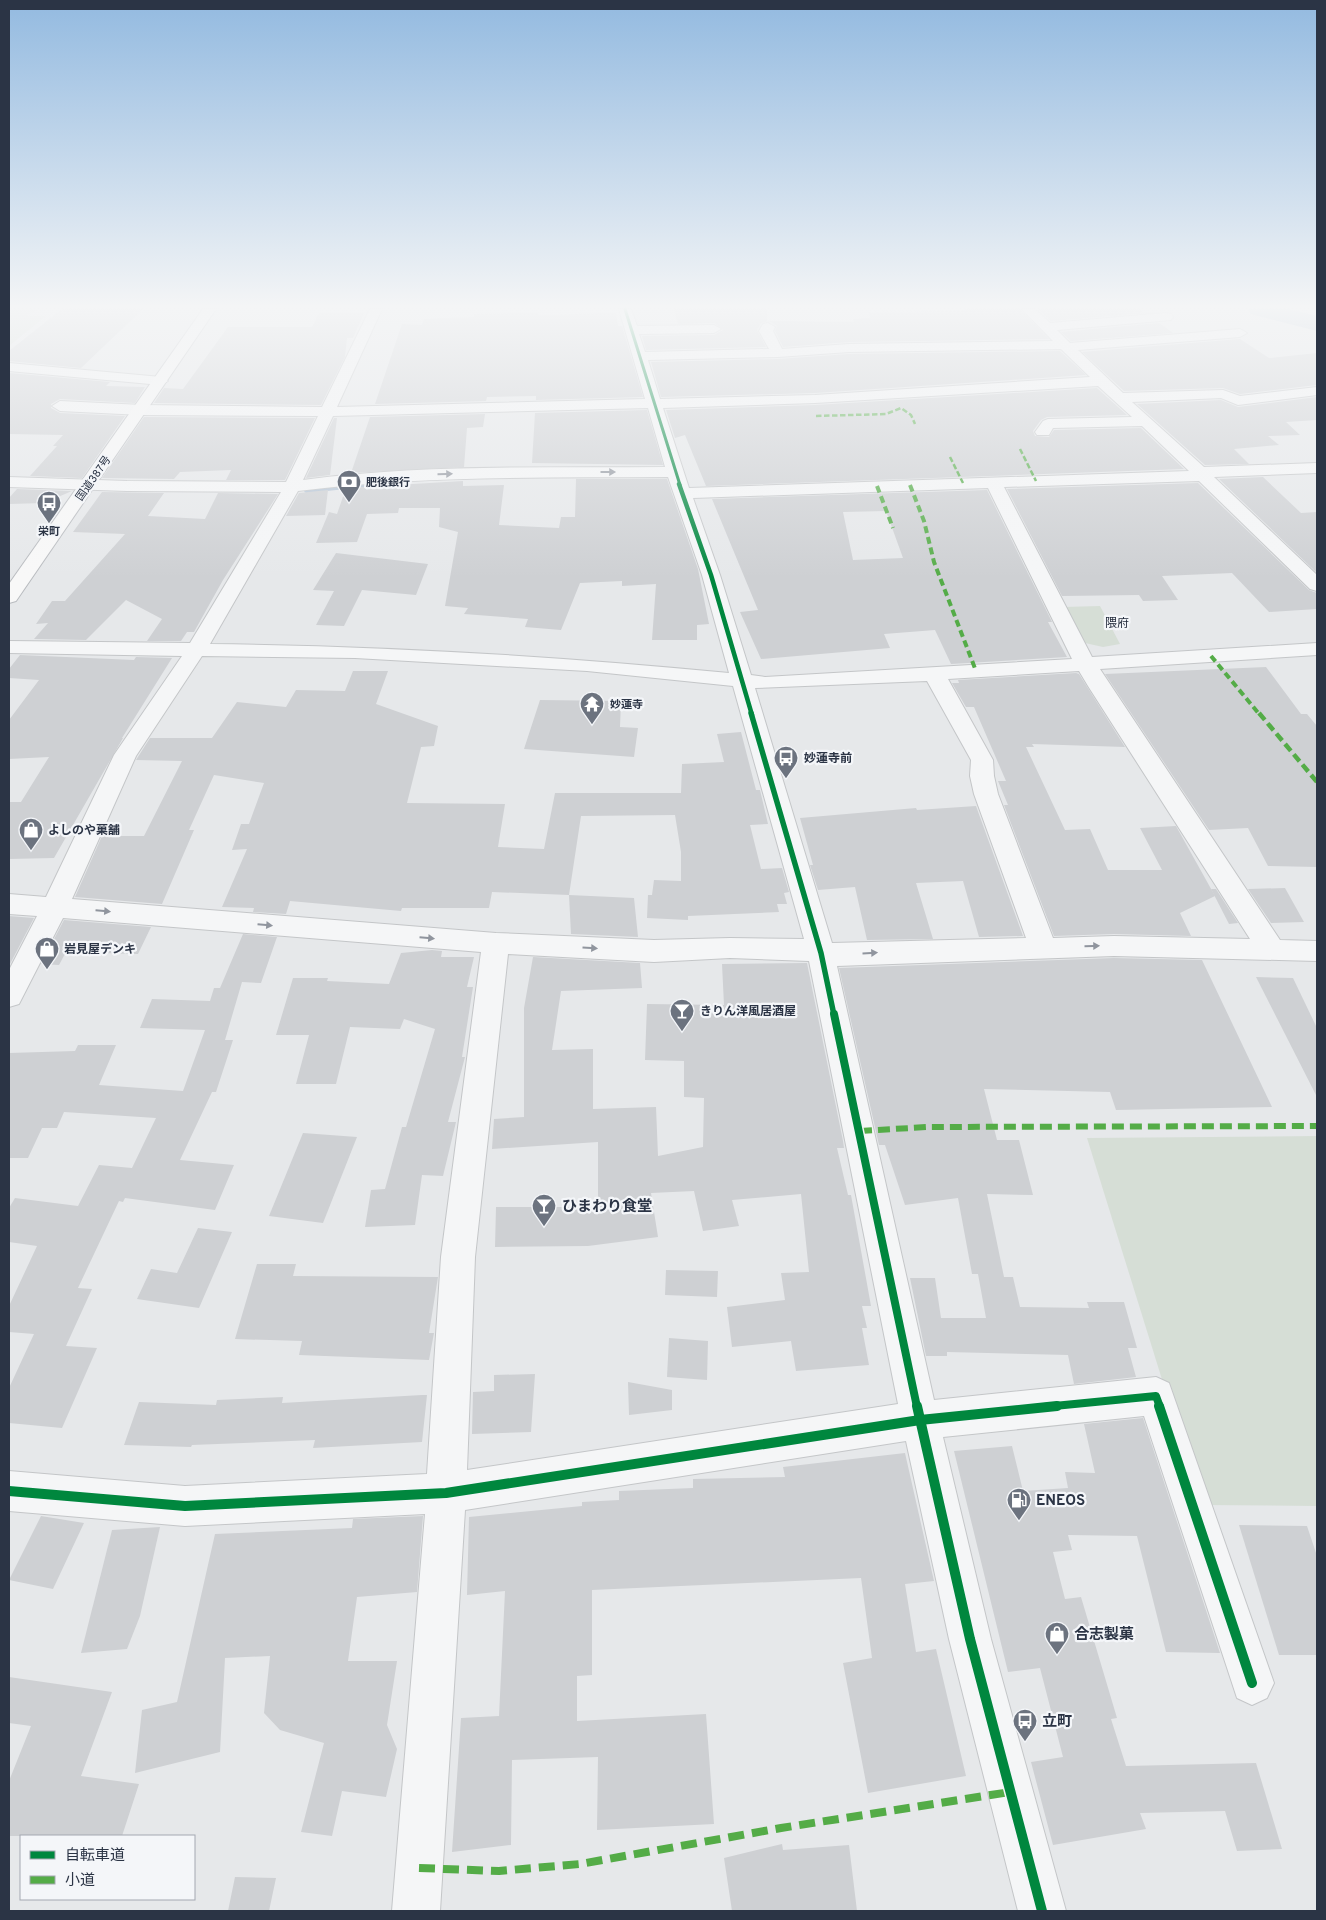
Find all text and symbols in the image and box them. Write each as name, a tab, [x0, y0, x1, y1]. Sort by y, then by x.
street label: 国道387号	[73, 453, 114, 504]
one-way arrow	[600, 468, 616, 476]
bank icon: 肥後銀行	[336, 469, 362, 503]
one-way arrow	[437, 470, 453, 478]
place label: 肥後銀行	[366, 476, 410, 490]
bus stop icon: 栄町	[36, 490, 62, 524]
place label: 栄町	[38, 525, 60, 539]
district label: 隈府	[1105, 616, 1129, 632]
temple icon: 妙蓮寺	[579, 691, 605, 725]
place label: 妙蓮寺	[610, 698, 643, 712]
bus stop icon: 妙蓮寺前	[773, 745, 799, 779]
place label: 妙蓮寺前	[804, 751, 852, 767]
shop icon: よしのや菓舗	[18, 817, 44, 851]
place label: よしのや菓舗	[48, 823, 120, 839]
one-way arrow	[96, 908, 112, 916]
one-way arrow	[258, 921, 274, 929]
one-way arrow	[420, 934, 436, 942]
shop icon: 岩見屋デンキ	[34, 936, 60, 970]
place label: 岩見屋デンキ	[64, 942, 136, 958]
one-way arrow	[1084, 942, 1100, 950]
one-way arrow	[582, 944, 598, 952]
one-way arrow	[862, 949, 878, 957]
bar icon: きりん洋風居酒屋	[669, 998, 695, 1032]
place label: きりん洋風居酒屋	[700, 1004, 796, 1020]
bar icon: ひまわり食堂	[531, 1193, 557, 1227]
place label: ひまわり食堂	[562, 1198, 652, 1217]
fuel station icon: ENEOS	[1006, 1487, 1032, 1521]
place label: ENEOS	[1036, 1492, 1085, 1511]
shop icon: 合志製菓	[1044, 1621, 1070, 1655]
place label: 合志製菓	[1074, 1625, 1134, 1645]
bus stop icon: 立町	[1012, 1708, 1038, 1742]
place label: 立町	[1042, 1713, 1072, 1732]
legend	[20, 1835, 195, 1900]
text: 自転車道	[65, 1847, 125, 1866]
text: 小道	[65, 1872, 95, 1891]

